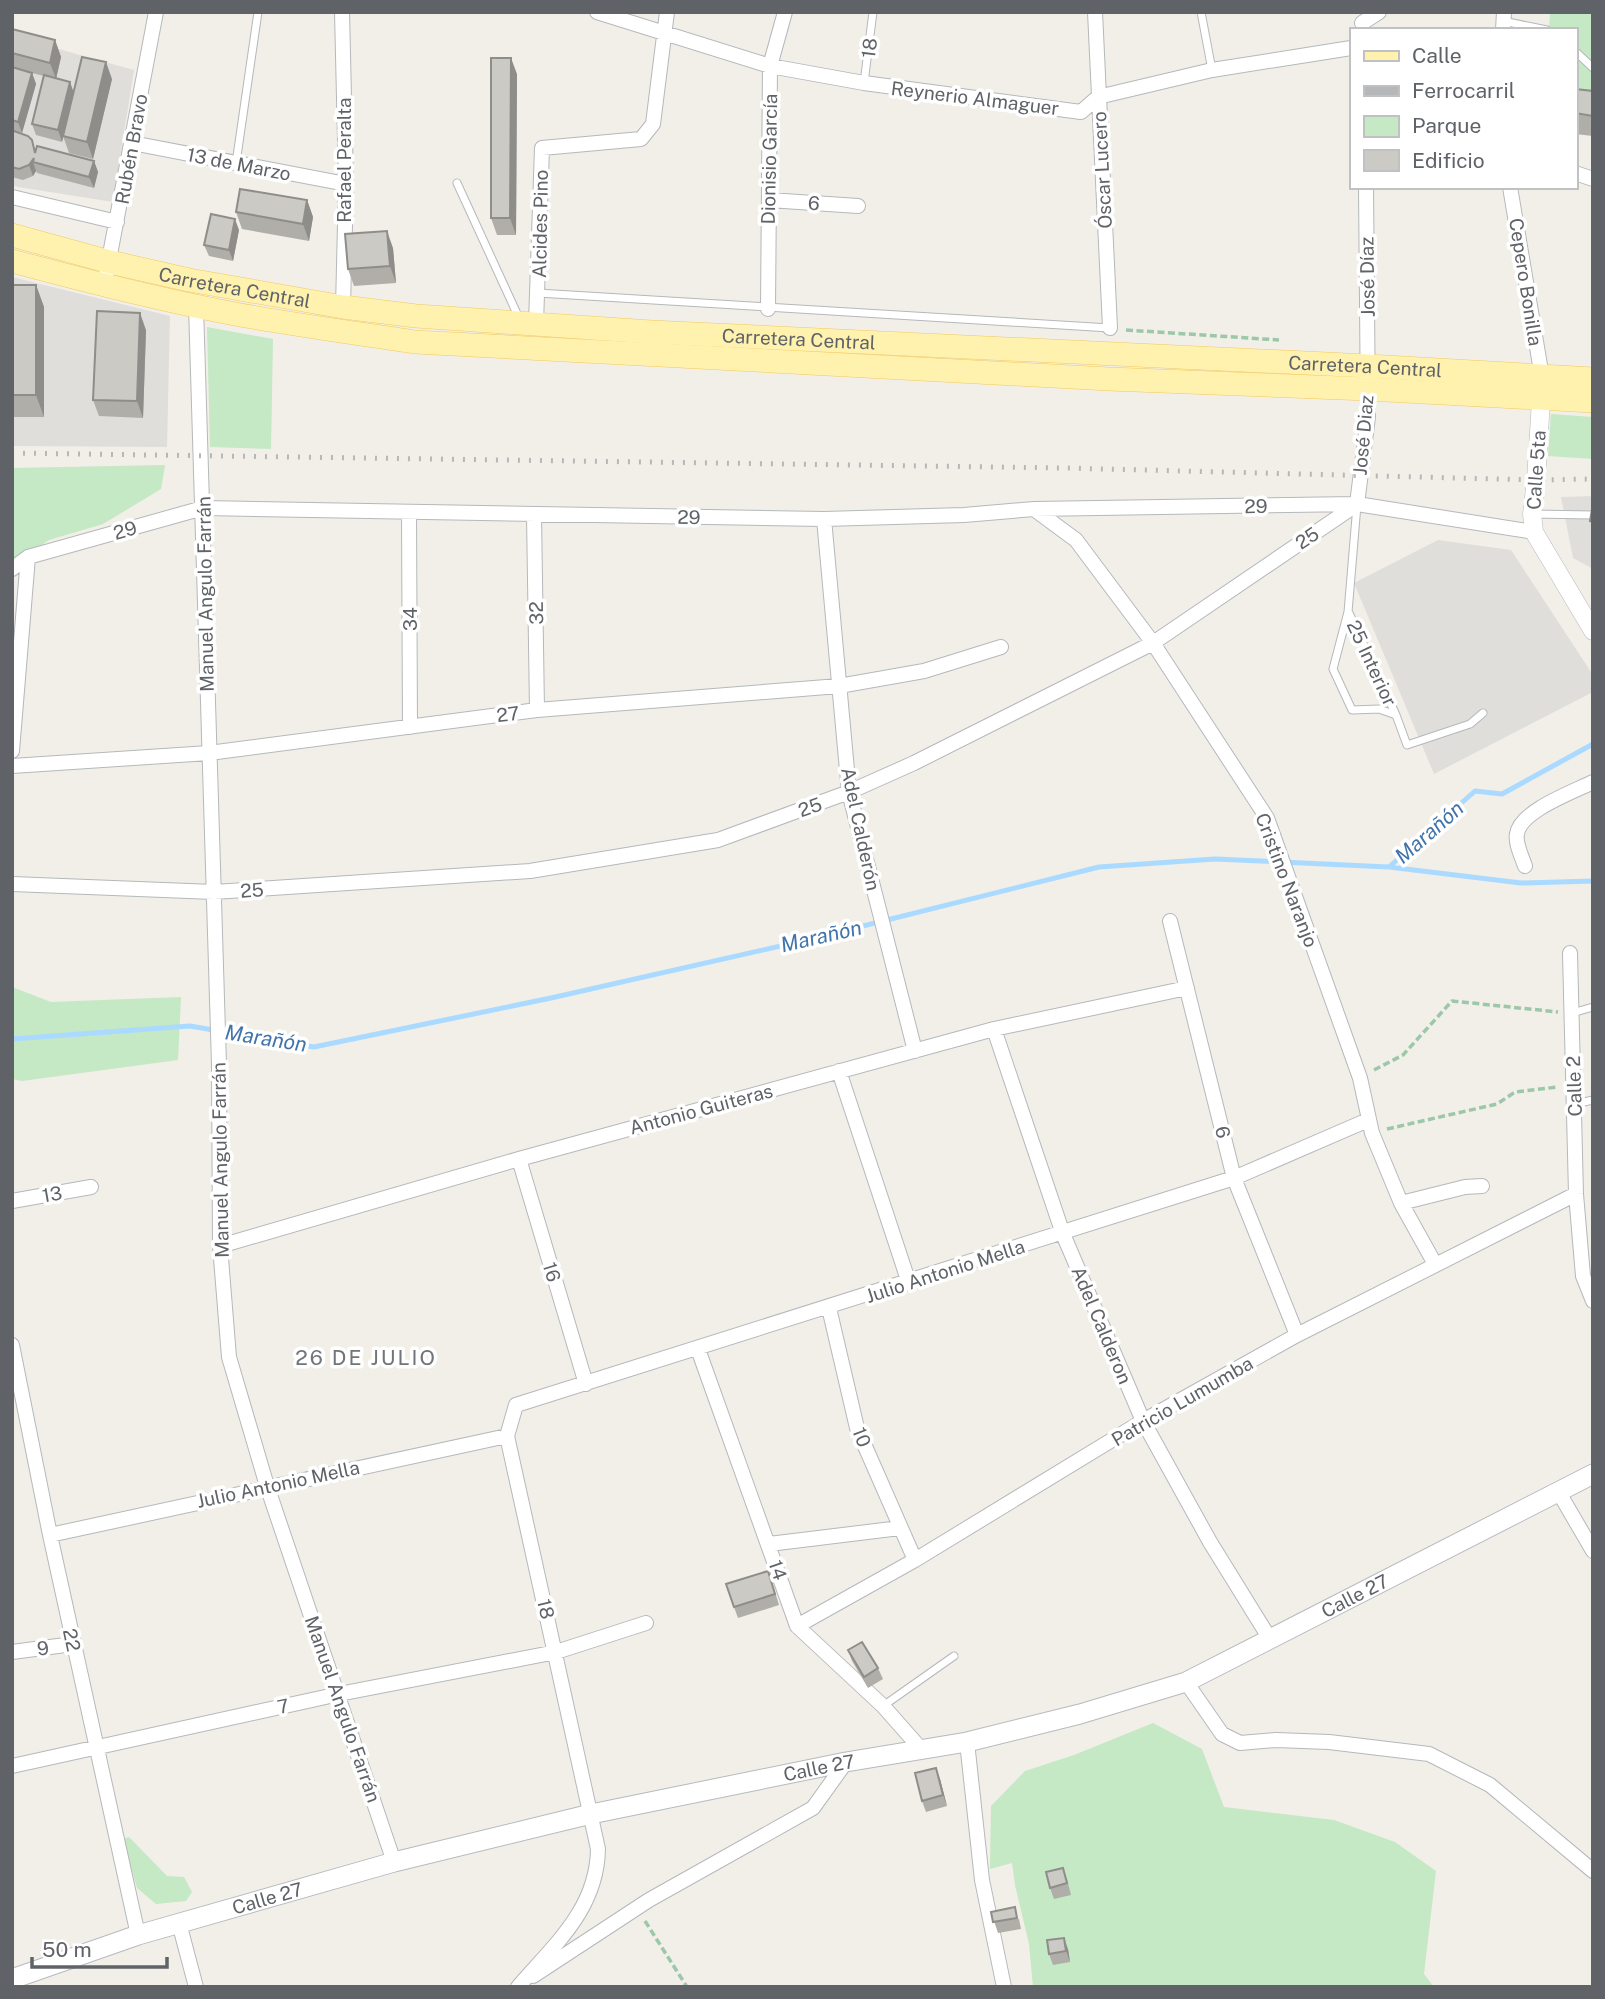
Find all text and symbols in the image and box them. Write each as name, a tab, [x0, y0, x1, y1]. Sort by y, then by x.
legend	[1350, 28, 1577, 189]
street label: 18	[857, 37, 881, 59]
text: Calle	[1412, 43, 1462, 68]
street label: Reynerio Almaguer	[890, 77, 1060, 119]
text: Ferrocarril	[1412, 78, 1515, 103]
street label: Rubén Bravo	[110, 92, 152, 206]
street label: Dionisio García	[757, 93, 781, 225]
street label: Rafael Peralta	[333, 97, 355, 223]
street label: Óscar Lucero	[1088, 111, 1116, 229]
text: Parque	[1412, 113, 1481, 138]
street label: 13 de Marzo	[185, 143, 293, 185]
text: Edificio	[1412, 148, 1485, 173]
street label: Alcides Pino	[528, 170, 552, 278]
street label: 6	[807, 192, 821, 214]
street label: Cepero Bonilla	[1505, 216, 1547, 348]
street label: José Díaz	[1355, 237, 1379, 317]
street label: Carretera Central	[157, 262, 312, 312]
street label: Carretera Central	[721, 324, 876, 354]
street label: Carretera Central	[1288, 351, 1442, 381]
street label: José Diaz	[1349, 394, 1377, 476]
street label: Calle 5ta	[1522, 430, 1550, 510]
street label: 29	[1244, 495, 1268, 517]
street label: Manuel Angulo Farrán	[192, 496, 218, 692]
street label: 29	[677, 506, 701, 528]
street label: 29	[111, 516, 139, 544]
street label: 25	[1291, 522, 1323, 554]
street label: 32	[525, 601, 547, 625]
street label: 34	[399, 607, 421, 631]
street label: 25 Interior	[1343, 617, 1401, 709]
street label: 27	[495, 702, 521, 726]
street label: Adel Calderón	[837, 765, 885, 893]
street label: 25	[795, 793, 825, 821]
water label: Marañón	[1390, 795, 1468, 869]
street label: Cristino Naranjo	[1251, 810, 1323, 950]
street label: 25	[240, 878, 264, 902]
water label: Marañón	[778, 915, 864, 957]
water label: Marañón	[223, 1019, 309, 1057]
street label: Calle 2	[1562, 1055, 1586, 1117]
street label: Manuel Angulo Farrán	[207, 1062, 233, 1258]
street label: Antonio Guiteras	[627, 1079, 775, 1139]
street label: 6	[1211, 1124, 1235, 1140]
street label: 13	[40, 1181, 64, 1207]
street label: Julio Antonio Mella	[863, 1235, 1027, 1307]
street label: 16	[539, 1259, 565, 1285]
street label: Adel Calderon	[1067, 1263, 1137, 1387]
district label: 26 DE JULIO	[295, 1345, 437, 1370]
street label: Patricio Lumumba	[1107, 1352, 1257, 1450]
street label: 10	[848, 1424, 876, 1450]
street label: Julio Antonio Mella	[194, 1456, 362, 1512]
street label: 14	[764, 1557, 792, 1583]
street label: Calle 27	[1318, 1570, 1392, 1622]
street label: 18	[533, 1597, 559, 1621]
street label: Manuel Angulo Farrán	[301, 1613, 385, 1805]
street label: 22	[59, 1627, 85, 1653]
street label: 9	[36, 1636, 50, 1660]
street label: 7	[275, 1694, 291, 1718]
street label: Calle 27	[781, 1750, 856, 1786]
street label: Calle 27	[230, 1878, 305, 1919]
scale bar	[32, 1926, 166, 1970]
text: 50 m	[42, 1937, 92, 1962]

